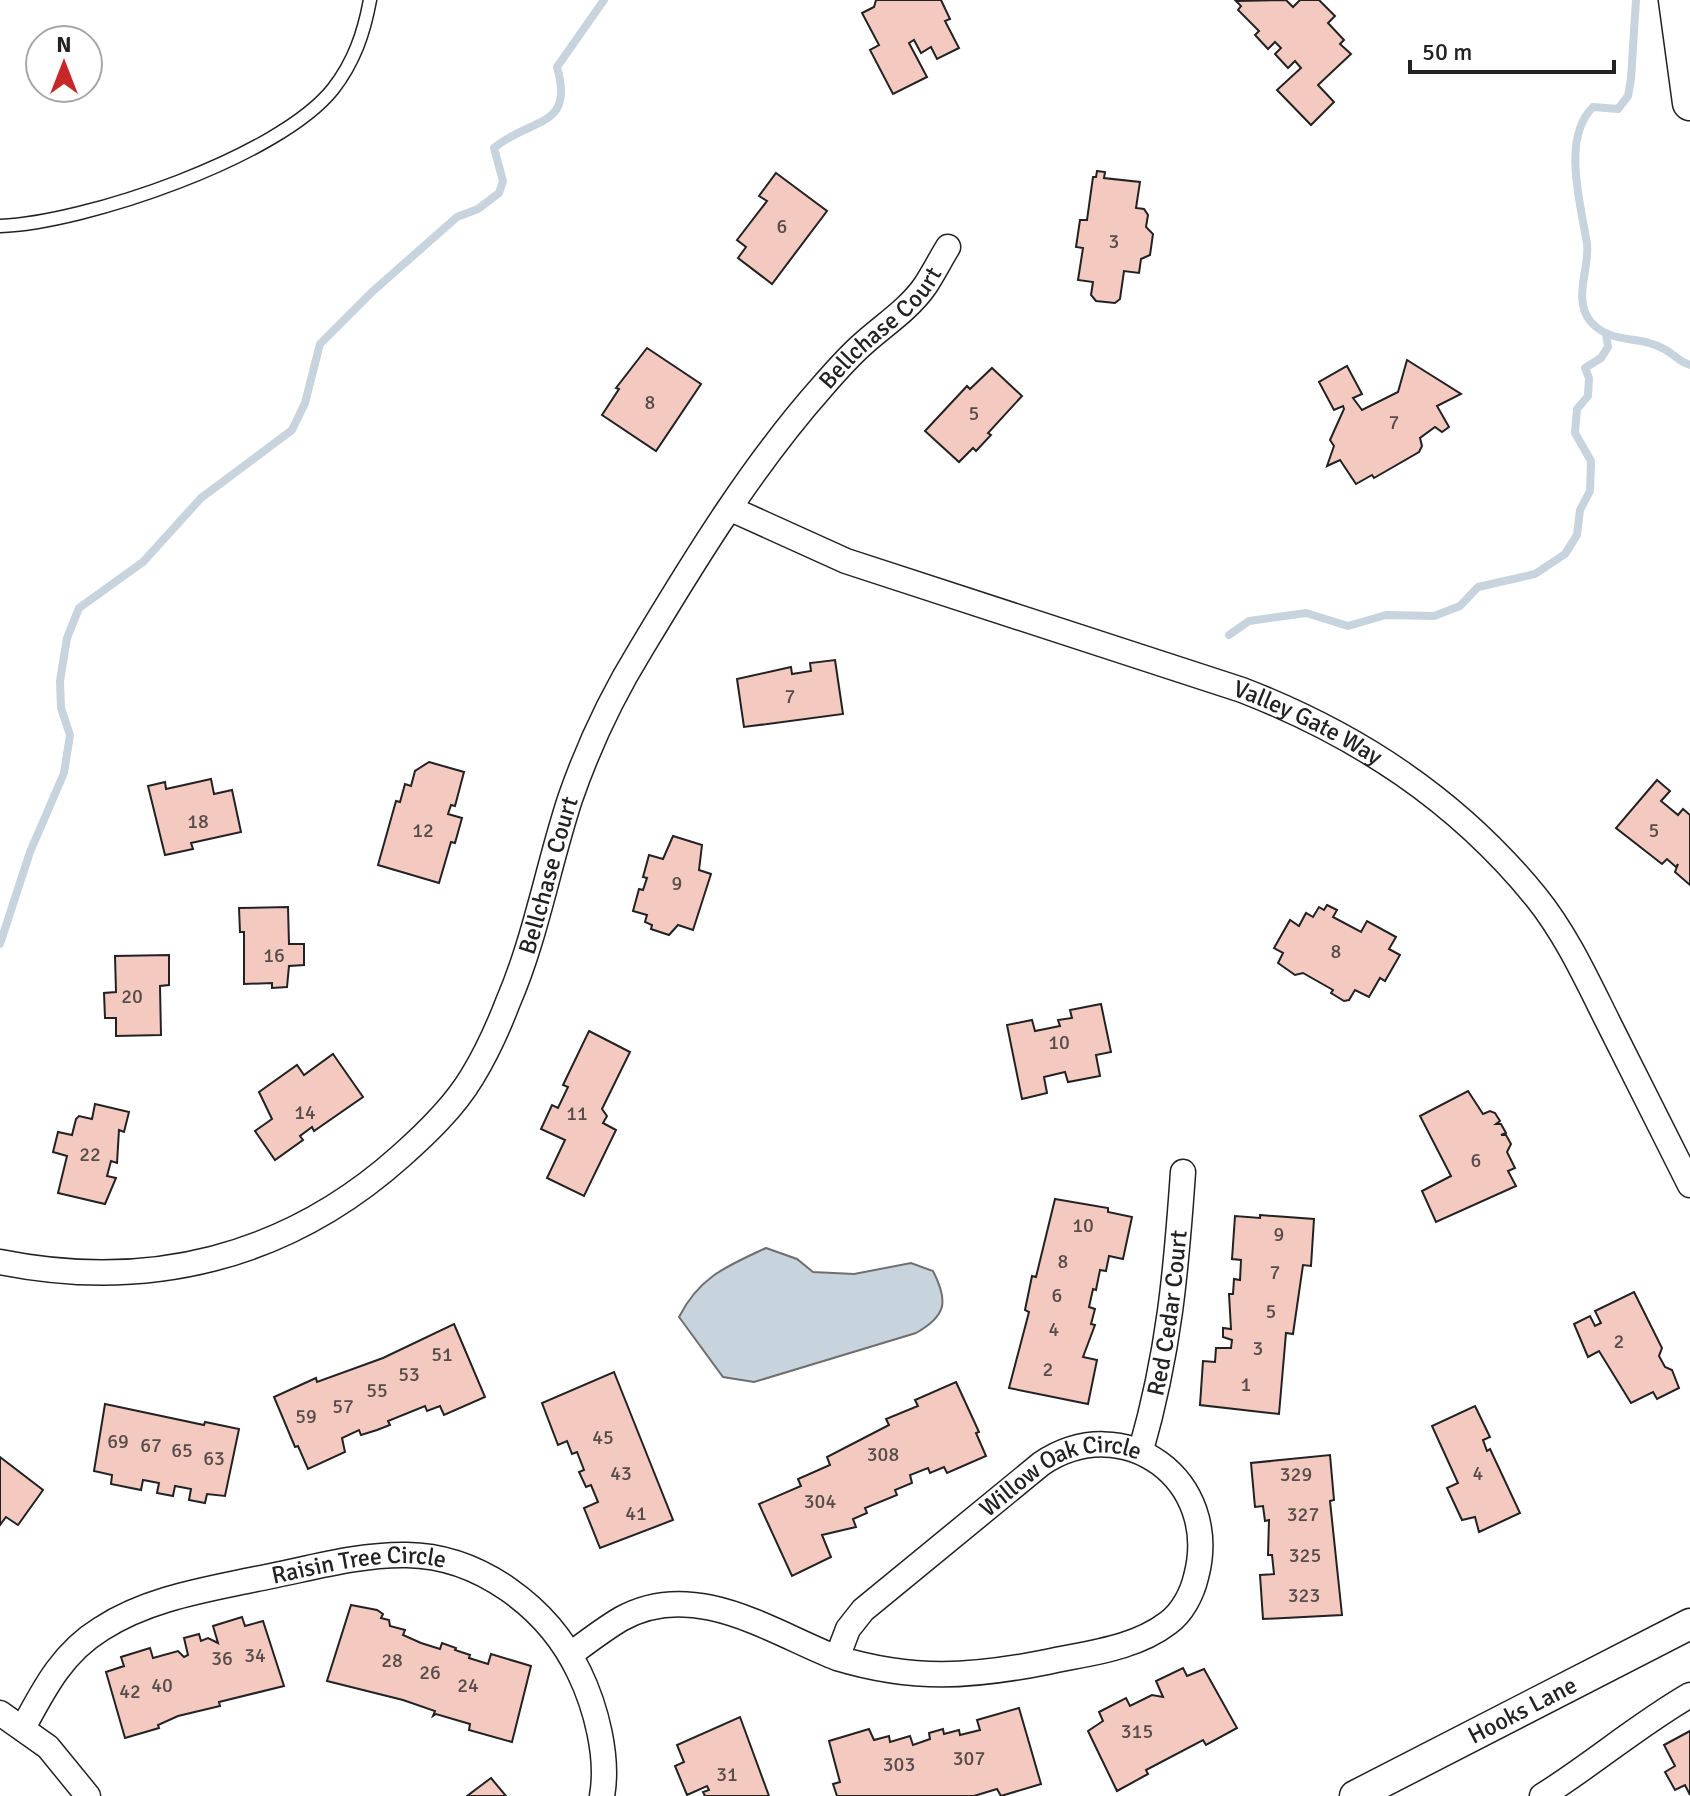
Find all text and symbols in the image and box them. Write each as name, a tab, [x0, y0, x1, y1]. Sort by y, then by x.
north arrow	[24, 24, 104, 104]
scale bar	[1410, 24, 1614, 74]
text: N	[56, 31, 72, 58]
text: 50 m	[1422, 37, 1472, 67]
house number: 6	[777, 214, 787, 239]
house number: 3	[1109, 229, 1119, 254]
street label: Bellchase Court	[812, 262, 948, 395]
house number: 8	[645, 390, 655, 415]
house number: 5	[969, 401, 979, 426]
house number: 7	[1389, 410, 1399, 435]
street label: Valley Gate Way	[1230, 673, 1388, 772]
house number: 7	[785, 684, 795, 709]
street label: Bellchase Court	[512, 793, 585, 958]
house number: 18	[187, 809, 209, 834]
house number: 12	[412, 818, 434, 843]
house number: 5	[1649, 818, 1659, 843]
house number: 9	[672, 871, 682, 896]
house number: 8	[1331, 939, 1341, 964]
house number: 16	[263, 943, 285, 968]
house number: 20	[121, 984, 143, 1009]
house number: 10	[1048, 1030, 1070, 1055]
house number: 14	[294, 1100, 316, 1125]
house number: 11	[566, 1101, 588, 1126]
house number: 22	[79, 1142, 101, 1167]
house number: 6	[1471, 1148, 1481, 1173]
house number: 10	[1072, 1213, 1094, 1238]
house number: 9	[1274, 1222, 1284, 1247]
street label: Red Cedar Court	[1140, 1229, 1194, 1398]
house number: 8	[1058, 1249, 1068, 1274]
house number: 7	[1270, 1260, 1280, 1285]
house number: 6	[1052, 1283, 1062, 1308]
house number: 5	[1266, 1299, 1276, 1324]
house number: 4	[1049, 1317, 1060, 1342]
house number: 2	[1614, 1329, 1624, 1354]
house number: 3	[1253, 1336, 1263, 1361]
house number: 51	[431, 1342, 453, 1367]
house number: 2	[1043, 1357, 1053, 1382]
house number: 53	[398, 1362, 420, 1387]
house number: 1	[1241, 1372, 1251, 1397]
house number: 55	[366, 1378, 388, 1403]
house number: 57	[332, 1394, 354, 1419]
house number: 59	[295, 1404, 317, 1429]
house number: 45	[592, 1425, 614, 1450]
house number: 69	[107, 1429, 129, 1454]
street label: Willow Oak Circle	[973, 1429, 1146, 1523]
house number: 67	[140, 1433, 162, 1458]
house number: 65	[171, 1438, 193, 1463]
house number: 308	[867, 1442, 899, 1467]
house number: 63	[203, 1446, 225, 1471]
house number: 43	[610, 1461, 632, 1486]
house number: 4	[1473, 1461, 1484, 1486]
house number: 329	[1280, 1462, 1312, 1487]
house number: 304	[804, 1489, 836, 1514]
house number: 41	[625, 1501, 647, 1526]
house number: 327	[1287, 1502, 1319, 1527]
street label: Raisin Tree Circle	[269, 1540, 449, 1591]
house number: 325	[1289, 1543, 1321, 1568]
house number: 323	[1288, 1583, 1320, 1608]
house number: 34	[244, 1643, 266, 1668]
house number: 36	[211, 1646, 233, 1671]
house number: 28	[381, 1648, 403, 1673]
house number: 26	[419, 1660, 441, 1685]
street label: Hooks Lane	[1463, 1670, 1582, 1751]
house number: 40	[151, 1673, 173, 1698]
house number: 24	[457, 1673, 479, 1698]
house number: 42	[119, 1679, 141, 1704]
house number: 315	[1121, 1719, 1153, 1744]
house number: 307	[953, 1746, 985, 1771]
house number: 303	[883, 1752, 915, 1777]
house number: 31	[716, 1762, 738, 1787]

